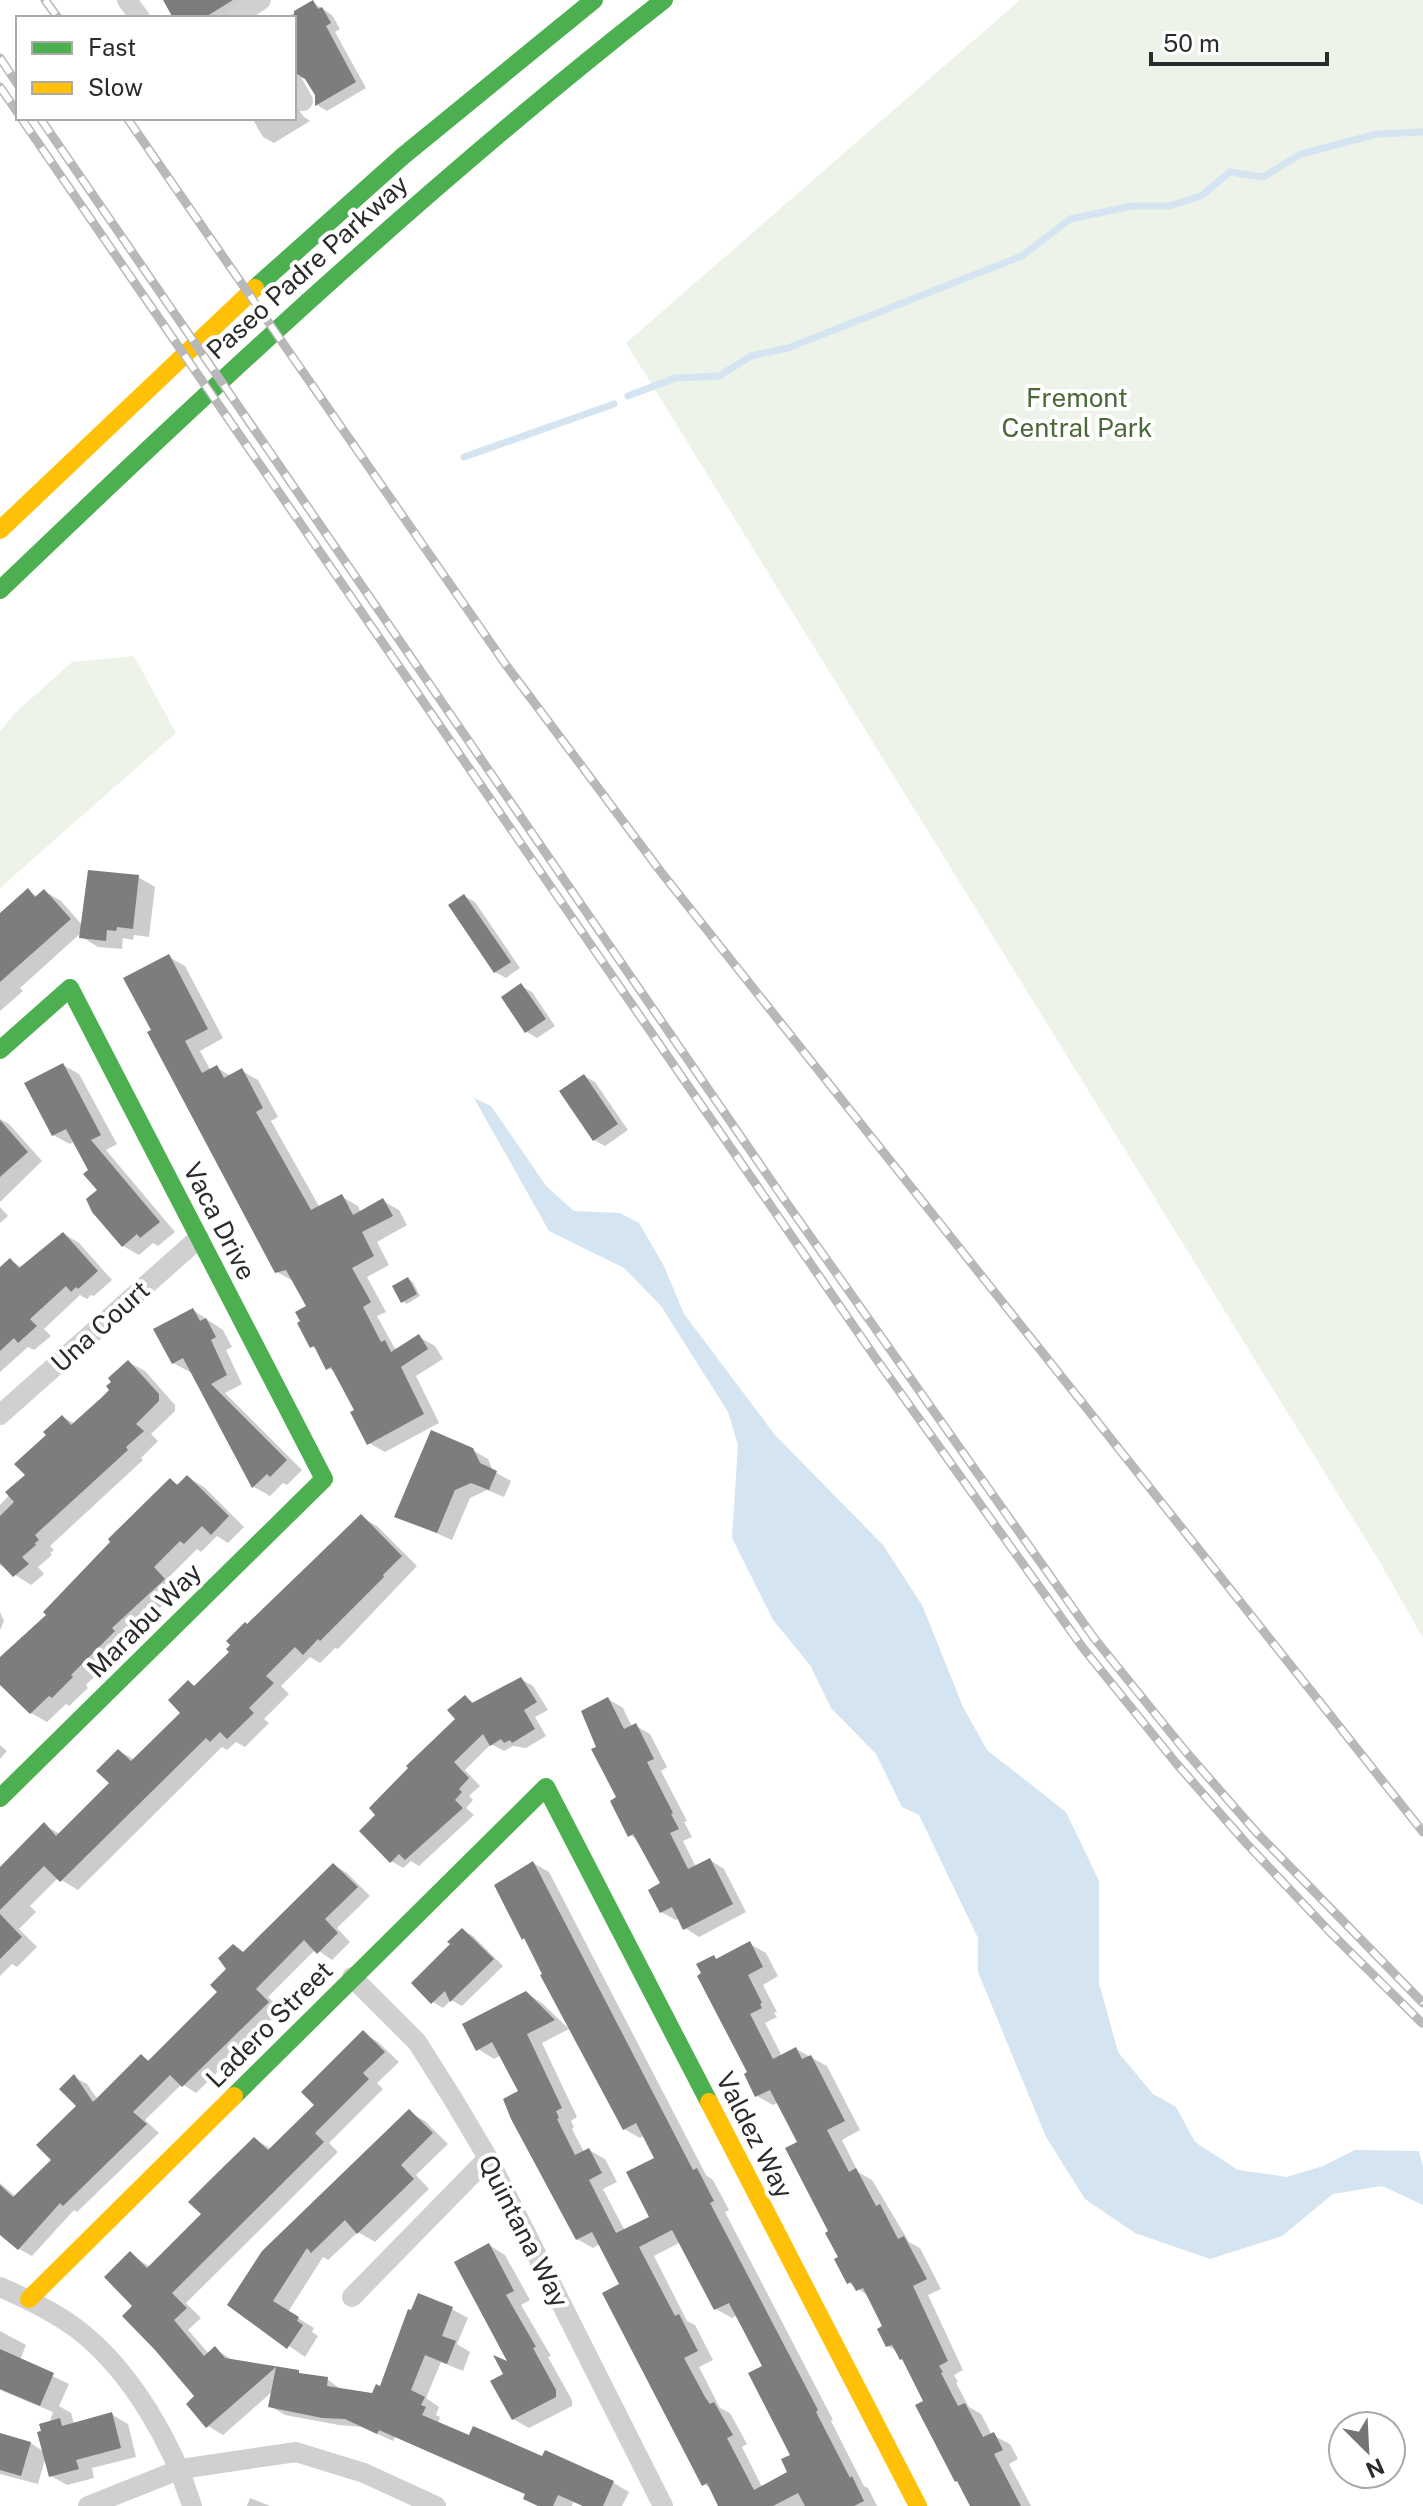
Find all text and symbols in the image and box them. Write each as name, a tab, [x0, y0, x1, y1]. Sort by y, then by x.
legend	[16, 16, 296, 120]
scale bar	[1151, 16, 1327, 66]
text: 50 m	[1163, 29, 1220, 57]
text: Fast	[88, 33, 136, 61]
text: Slow	[88, 73, 143, 101]
street label: Paseo Padre Parkway	[200, 168, 414, 366]
park label: Fremont Central Park	[1002, 382, 1152, 443]
street label: Vaca Drive	[177, 1157, 263, 1285]
street label: Una Court	[44, 1274, 156, 1378]
street label: Marabu Way	[80, 1556, 208, 1684]
street label: Ladero Street	[199, 1954, 339, 2094]
street label: Valdez Way	[710, 2067, 800, 2203]
street label: Quintana Way	[472, 2150, 576, 2312]
north arrow	[1327, 2410, 1407, 2490]
text: N	[1362, 2453, 1388, 2484]

